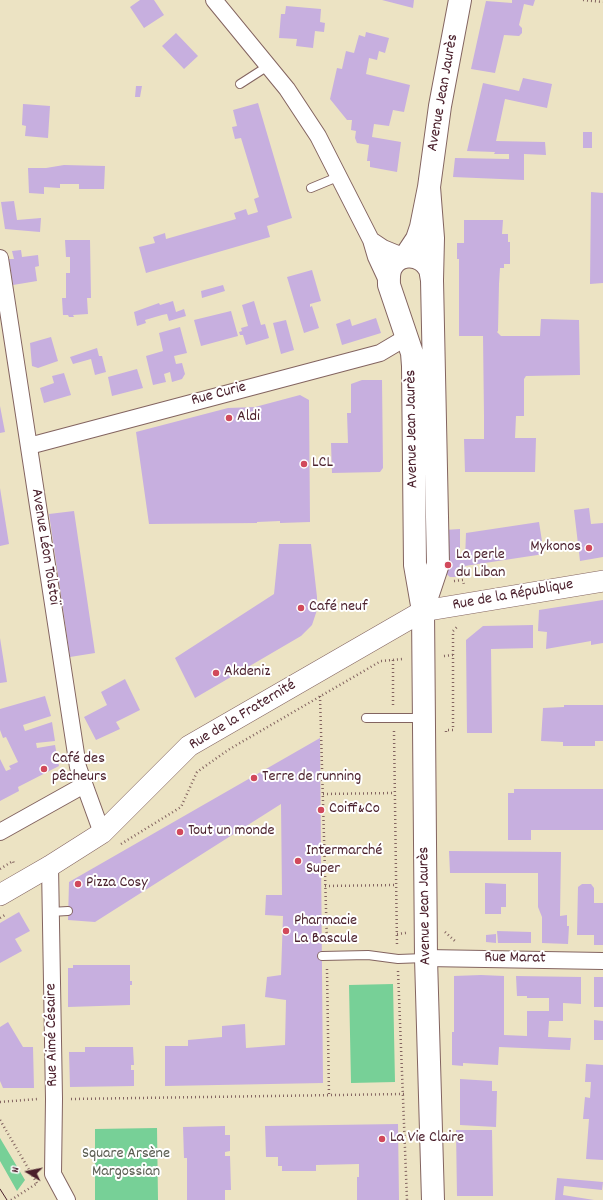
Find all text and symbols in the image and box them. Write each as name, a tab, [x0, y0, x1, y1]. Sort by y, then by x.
street label: Avenue Jean Jaurès	[424, 33, 464, 153]
street label: Avenue Jean Jaurès	[402, 370, 424, 488]
street label: Rue Curie	[189, 378, 249, 412]
place label: Aldi	[237, 408, 260, 428]
marker: Aldi	[224, 413, 234, 423]
place label: LCL	[312, 454, 333, 474]
marker: LCL	[299, 459, 309, 469]
street label: Avenue Léon Tolstoï	[25, 487, 63, 607]
place label: Mykonos	[530, 538, 581, 558]
marker: Mykonos	[584, 543, 594, 553]
place label: La perle du Liban	[456, 546, 505, 584]
marker: La perle du Liban	[443, 560, 453, 570]
street label: Rue de la République	[451, 576, 575, 616]
place label: Café neuf	[309, 598, 368, 618]
marker: Café neuf	[296, 603, 306, 613]
place label: Akdeniz	[224, 663, 270, 683]
marker: Akdeniz	[211, 668, 221, 678]
street label: Rue de la Fraternité	[186, 677, 300, 755]
place label: Café des pêcheurs	[52, 750, 107, 788]
marker: Café des pêcheurs	[39, 764, 49, 774]
place label: Terre de running	[262, 768, 361, 788]
marker: Terre de running	[249, 773, 259, 783]
place label: Coiff&Co	[329, 800, 380, 820]
marker: Coiff&Co	[316, 805, 326, 815]
place label: Tout un monde	[188, 822, 275, 842]
marker: Tout un monde	[175, 827, 185, 837]
place label: Intermarché Super	[306, 842, 382, 880]
street label: Avenue Jean Jaurès	[415, 847, 437, 965]
marker: Intermarché Super	[293, 856, 303, 866]
place label: Pizza Cosy	[86, 874, 148, 894]
marker: Pizza Cosy	[73, 879, 83, 889]
place label: Pharmacie La Bascule	[294, 912, 358, 950]
marker: Pharmacie La Bascule	[281, 926, 291, 936]
street label: Rue Marat	[484, 949, 546, 969]
street label: Rue Aimé Césaire	[42, 983, 64, 1087]
place label: La Vie Claire	[390, 1129, 464, 1149]
marker: La Vie Claire	[377, 1134, 387, 1144]
park label: Square Arsène Margossian	[82, 1145, 170, 1183]
north arrow	[8, 1152, 48, 1192]
text: N	[8, 1166, 25, 1174]

